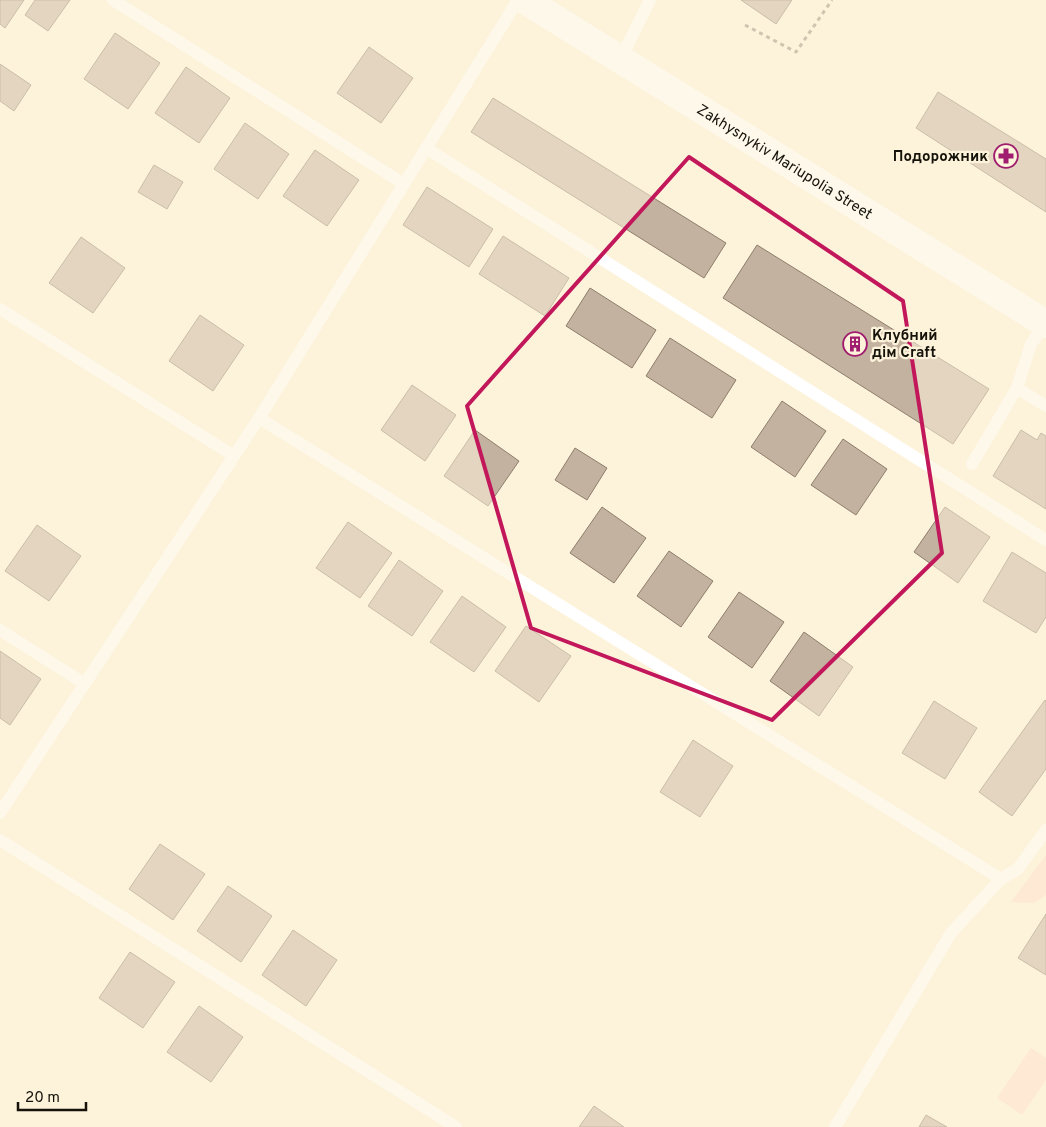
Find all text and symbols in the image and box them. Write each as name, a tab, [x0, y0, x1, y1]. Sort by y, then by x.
street label: Zakhysnykiv Mariupolia Street	[693, 101, 875, 225]
pharmacy icon: Подорожник	[993, 143, 1019, 169]
place label: Подорожник	[893, 148, 988, 167]
place label: Клубний дім Craft	[872, 327, 937, 363]
building icon: Клубний дім Craft	[842, 331, 868, 357]
scale bar	[18, 1080, 85, 1112]
text: 20 m	[25, 1089, 60, 1108]

